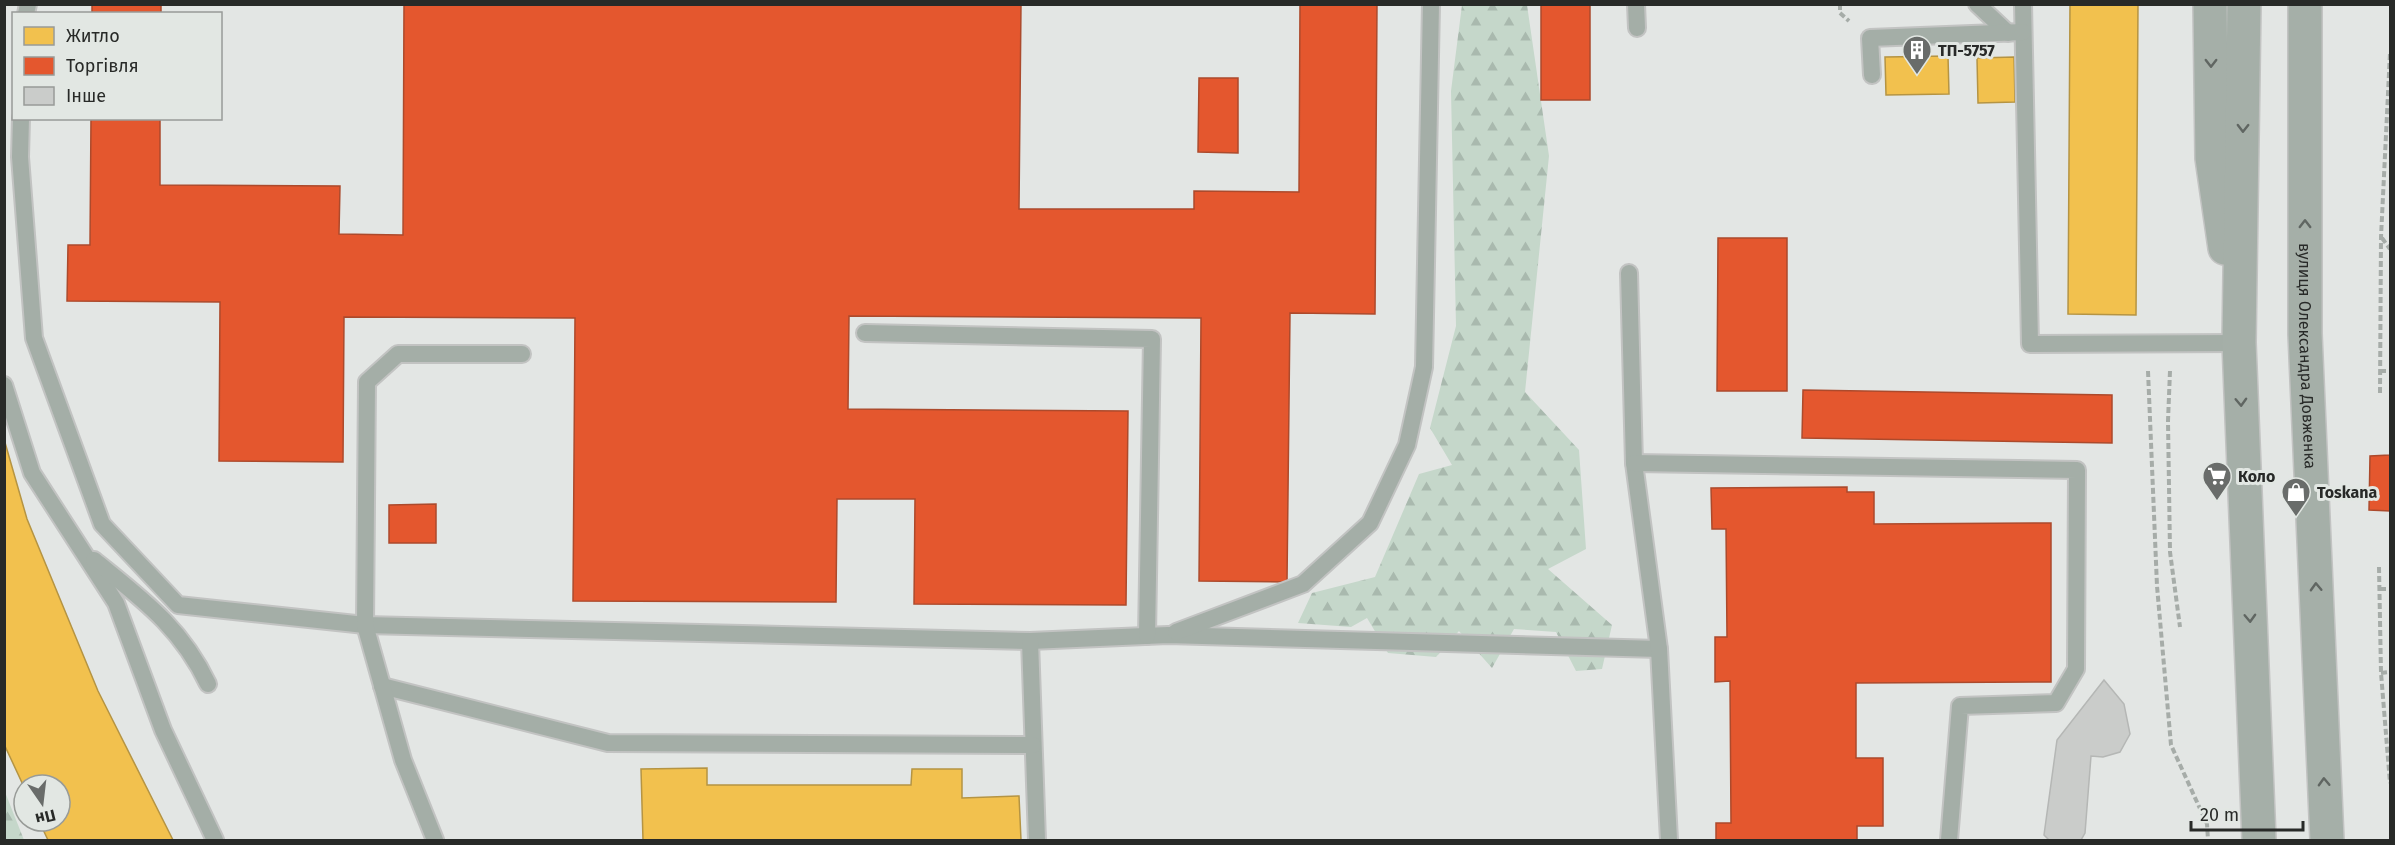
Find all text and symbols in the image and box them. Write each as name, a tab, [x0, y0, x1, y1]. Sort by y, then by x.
legend	[12, 12, 222, 120]
text: Житло	[66, 25, 120, 47]
building icon: ТП-5757	[1901, 34, 1933, 76]
place label: ТП-5757	[1938, 41, 1995, 60]
text: Торгівля	[66, 55, 139, 77]
one-way arrow	[2205, 58, 2217, 67]
text: Інше	[66, 85, 106, 107]
one-way arrow	[2237, 124, 2249, 133]
one-way arrow	[2299, 220, 2311, 229]
street label: вулиця Олександра Довженка	[2296, 243, 2320, 469]
one-way arrow	[2235, 397, 2248, 406]
supermarket icon: Коло	[2201, 460, 2233, 502]
place label: Коло	[2238, 467, 2275, 486]
shop icon: Toskana	[2280, 476, 2312, 518]
place label: Toskana	[2317, 483, 2377, 502]
one-way arrow	[2309, 583, 2322, 592]
one-way arrow	[2244, 613, 2256, 622]
north arrow	[12, 773, 72, 833]
one-way arrow	[2318, 778, 2331, 787]
scale bar	[2191, 794, 2304, 832]
text: 20 m	[2200, 804, 2239, 826]
text: Пн	[33, 805, 58, 829]

